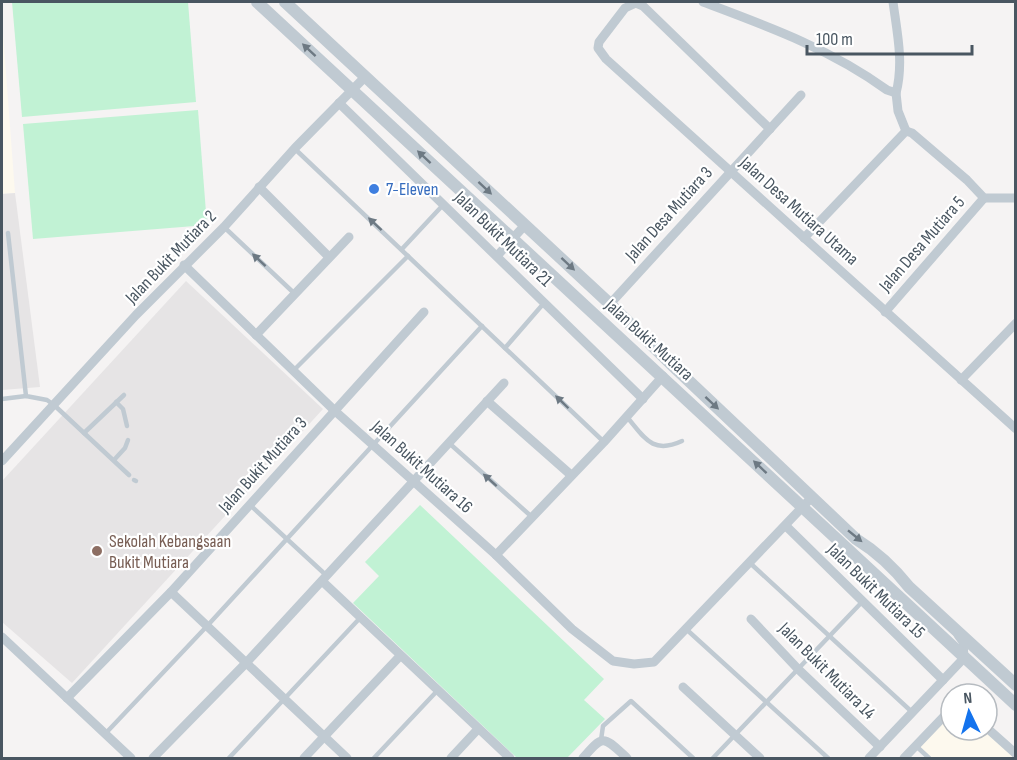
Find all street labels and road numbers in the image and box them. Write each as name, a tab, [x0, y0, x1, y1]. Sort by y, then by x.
street label: Jalan Desa Mutiara Utama	[735, 152, 863, 270]
street label: Jalan Desa Mutiara 3	[620, 162, 717, 266]
street label: Jalan Bukit Mutiara 21	[449, 186, 557, 291]
street label: Jalan Desa Mutiara 5	[874, 192, 969, 297]
street label: Jalan Bukit Mutiara 2	[120, 206, 221, 309]
street label: Jalan Bukit Mutiara	[600, 294, 697, 385]
street label: Jalan Bukit Mutiara 3	[214, 413, 312, 518]
street label: Jalan Bukit Mutiara 16	[367, 416, 477, 518]
street label: Jalan Bukit Mutiara 15	[822, 538, 929, 643]
street label: Jalan Bukit Mutiara 14	[774, 618, 880, 724]

